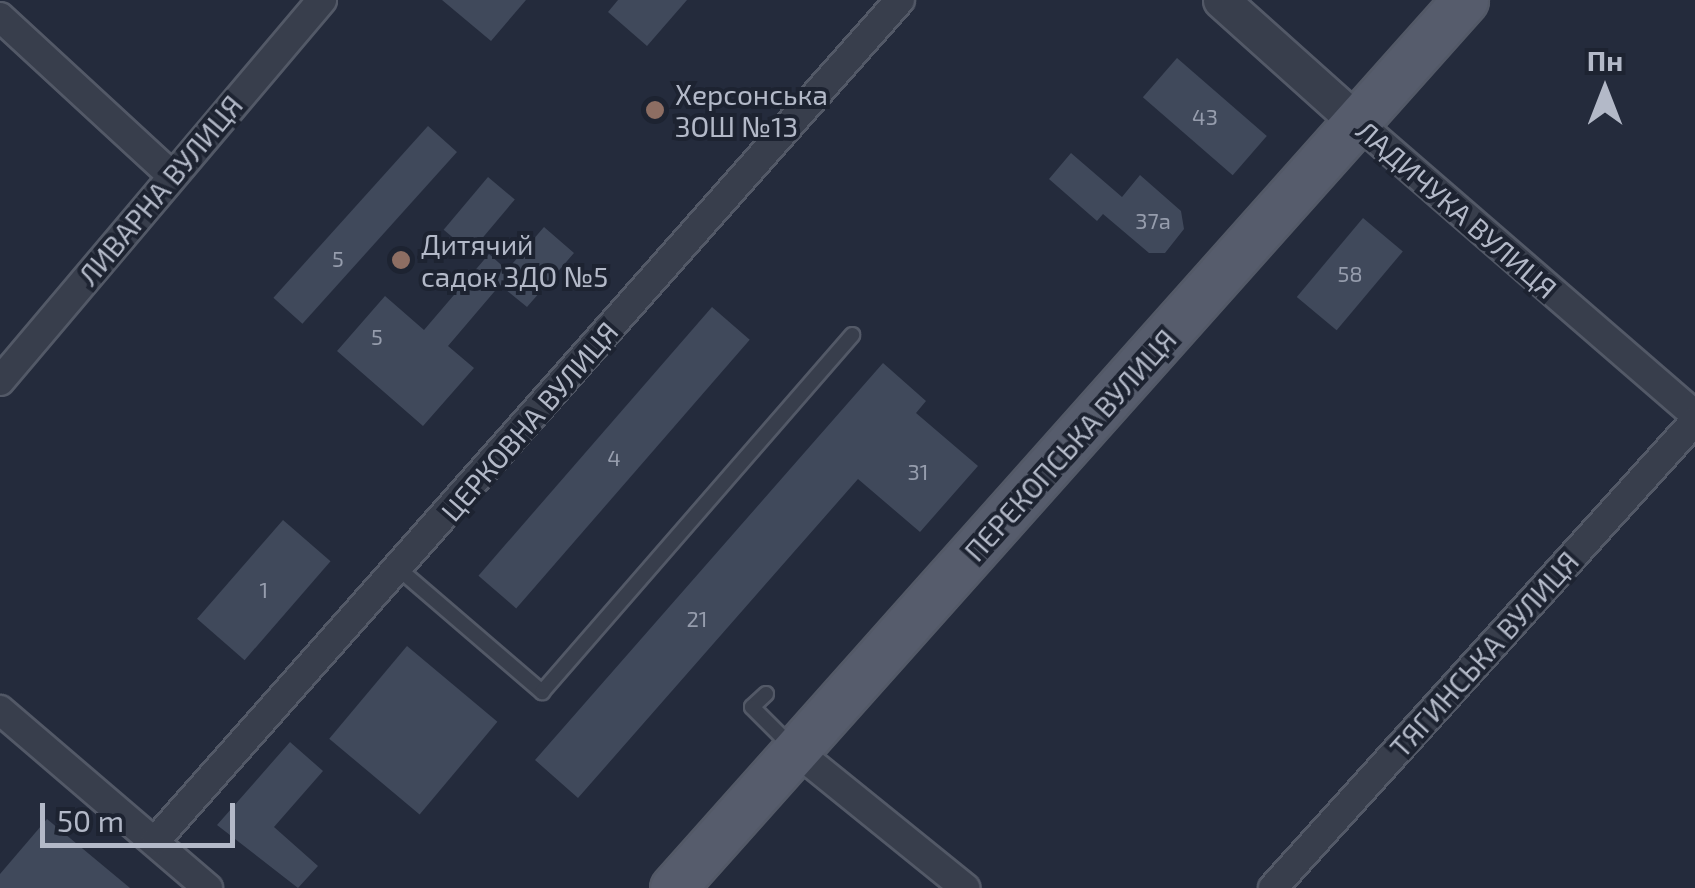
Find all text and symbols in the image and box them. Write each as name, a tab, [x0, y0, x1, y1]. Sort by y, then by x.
north arrow	[1555, 40, 1655, 140]
text: Пн	[1587, 43, 1623, 77]
place label: Херсонська ЗОШ №13	[675, 77, 828, 143]
street label: ЛИВАРНА ВУЛИЦЯ	[71, 88, 249, 292]
marker: Херсонська ЗОШ №13	[644, 99, 666, 121]
house number: 43	[1192, 104, 1218, 130]
street label: ЛАДИЧУКА ВУЛИЦЯ	[1350, 113, 1564, 305]
house number: 37а	[1135, 208, 1171, 234]
place label: Дитячий садок ЗДО №5	[421, 227, 608, 293]
house number: 5	[332, 246, 344, 272]
marker: Дитячий садок ЗДО №5	[390, 249, 412, 271]
house number: 58	[1337, 261, 1363, 287]
street label: ЦЕРКОВНА ВУЛИЦЯ	[433, 315, 625, 527]
street label: ПЕРЕКОПСЬКА ВУЛИЦЯ	[957, 322, 1183, 568]
house number: 5	[371, 324, 383, 350]
house number: 4	[607, 445, 621, 471]
house number: 31	[908, 459, 928, 485]
street label: ТЯГИНСЬКА ВУЛИЦЯ	[1383, 544, 1585, 764]
house number: 1	[260, 577, 268, 603]
house number: 21	[686, 606, 708, 632]
scale bar	[45, 783, 240, 845]
text: 50 m	[57, 802, 124, 838]

